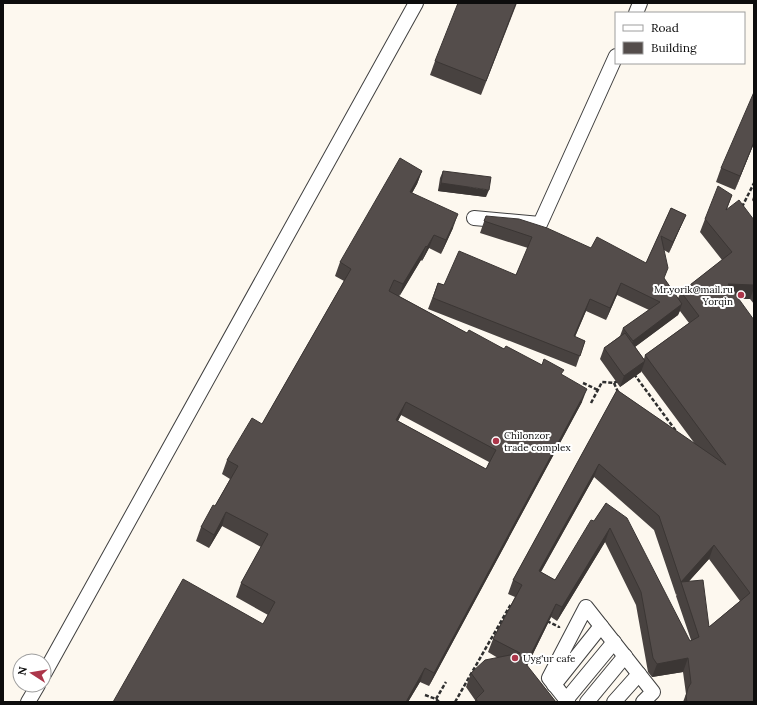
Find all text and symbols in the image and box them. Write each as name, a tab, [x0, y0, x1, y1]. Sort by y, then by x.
legend	[615, 12, 745, 64]
text: Road	[651, 20, 679, 35]
text: Building	[651, 40, 697, 55]
place label: Mr.yorik@mail.ru Yorqin	[654, 283, 733, 308]
marker: Mr.yorik@mail.ru Yorqin	[736, 290, 746, 300]
place label: Chilonzor trade complex	[504, 429, 571, 454]
marker: Chilonzor trade complex	[491, 436, 501, 446]
place label: Uyg'ur cafe	[523, 652, 576, 665]
north arrow	[12, 653, 52, 693]
marker: Uyg'ur cafe	[510, 653, 520, 663]
text: N	[14, 665, 30, 677]

